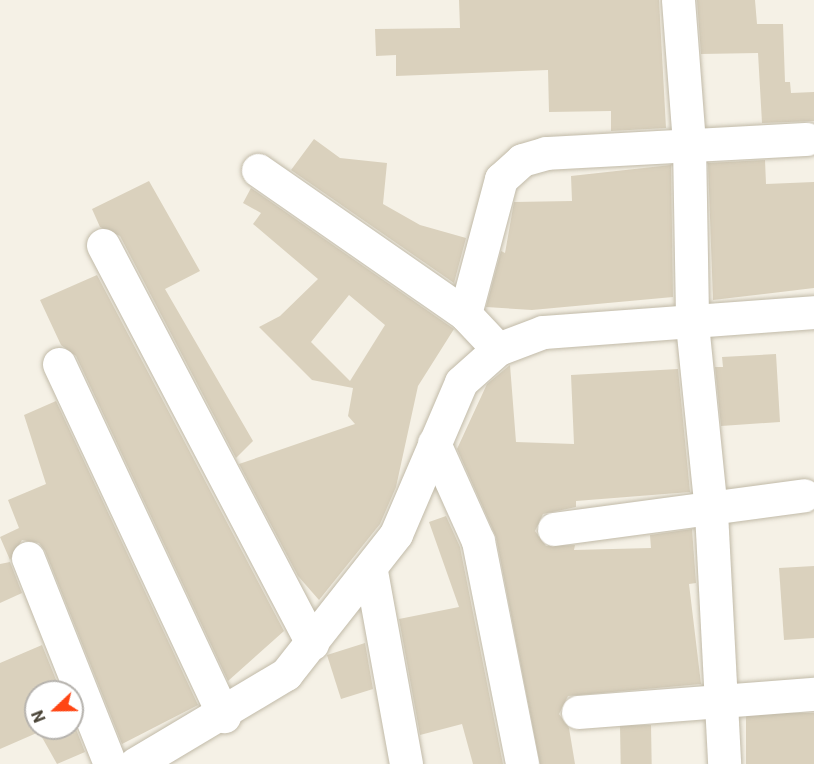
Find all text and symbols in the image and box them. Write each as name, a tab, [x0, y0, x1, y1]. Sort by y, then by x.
north arrow	[24, 680, 84, 740]
text: N	[28, 707, 50, 725]

